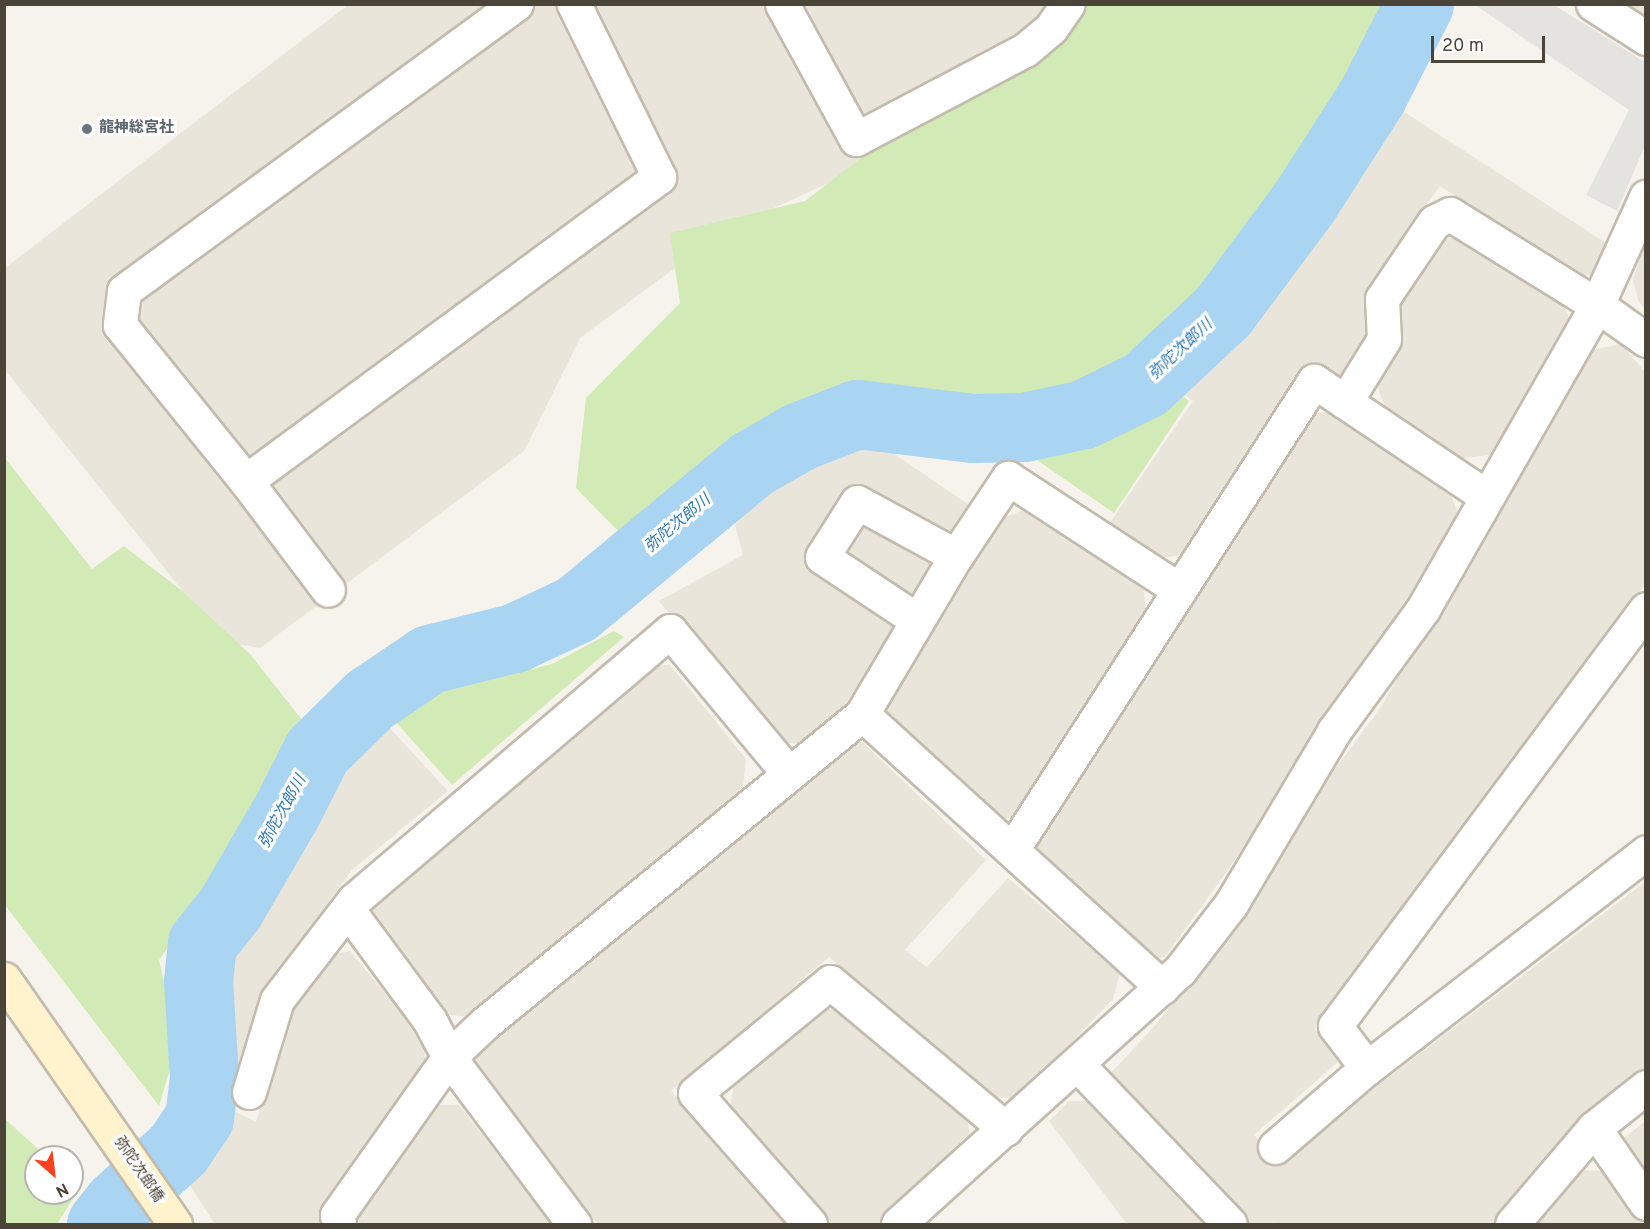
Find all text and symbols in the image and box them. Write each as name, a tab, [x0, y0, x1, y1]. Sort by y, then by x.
scale bar	[1434, 24, 1548, 62]
text: 20 m	[1442, 35, 1484, 58]
place label: 龍神総宮社	[99, 120, 174, 138]
marker: 龍神総宮社	[80, 122, 94, 136]
water label: 弥陀次郎川	[1145, 316, 1217, 384]
water label: 弥陀次郎川	[641, 491, 715, 557]
water label: 弥陀次郎川	[255, 772, 311, 852]
street label: 弥陀次郎橋	[110, 1134, 166, 1206]
north arrow	[24, 1145, 84, 1205]
text: N	[52, 1178, 71, 1201]

